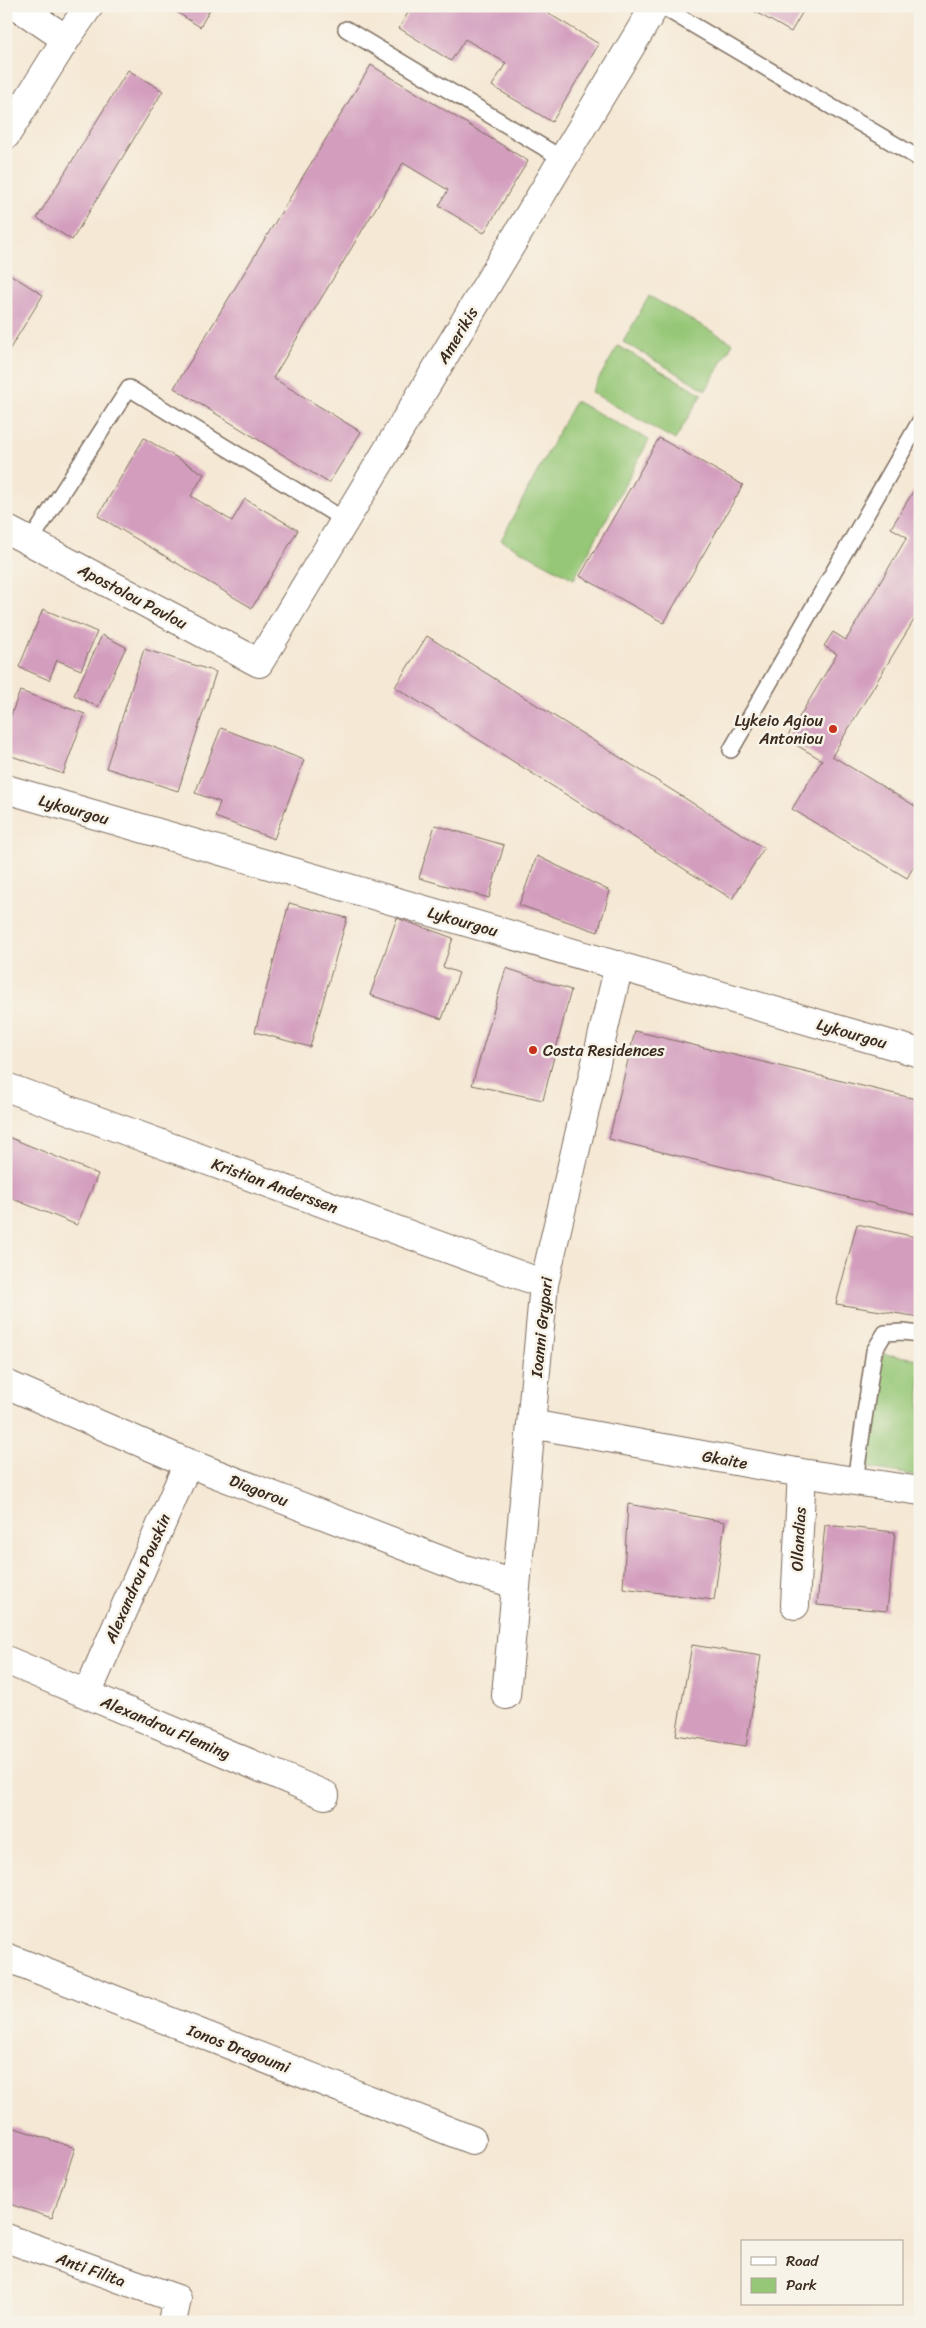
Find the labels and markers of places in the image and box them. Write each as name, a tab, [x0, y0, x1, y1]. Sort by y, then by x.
place label: Lykeio Agiou Antoniou	[734, 706, 823, 753]
marker: Lykeio Agiou Antoniou	[827, 723, 839, 735]
place label: Costa Residences	[543, 1036, 665, 1065]
marker: Costa Residences	[527, 1044, 539, 1056]

